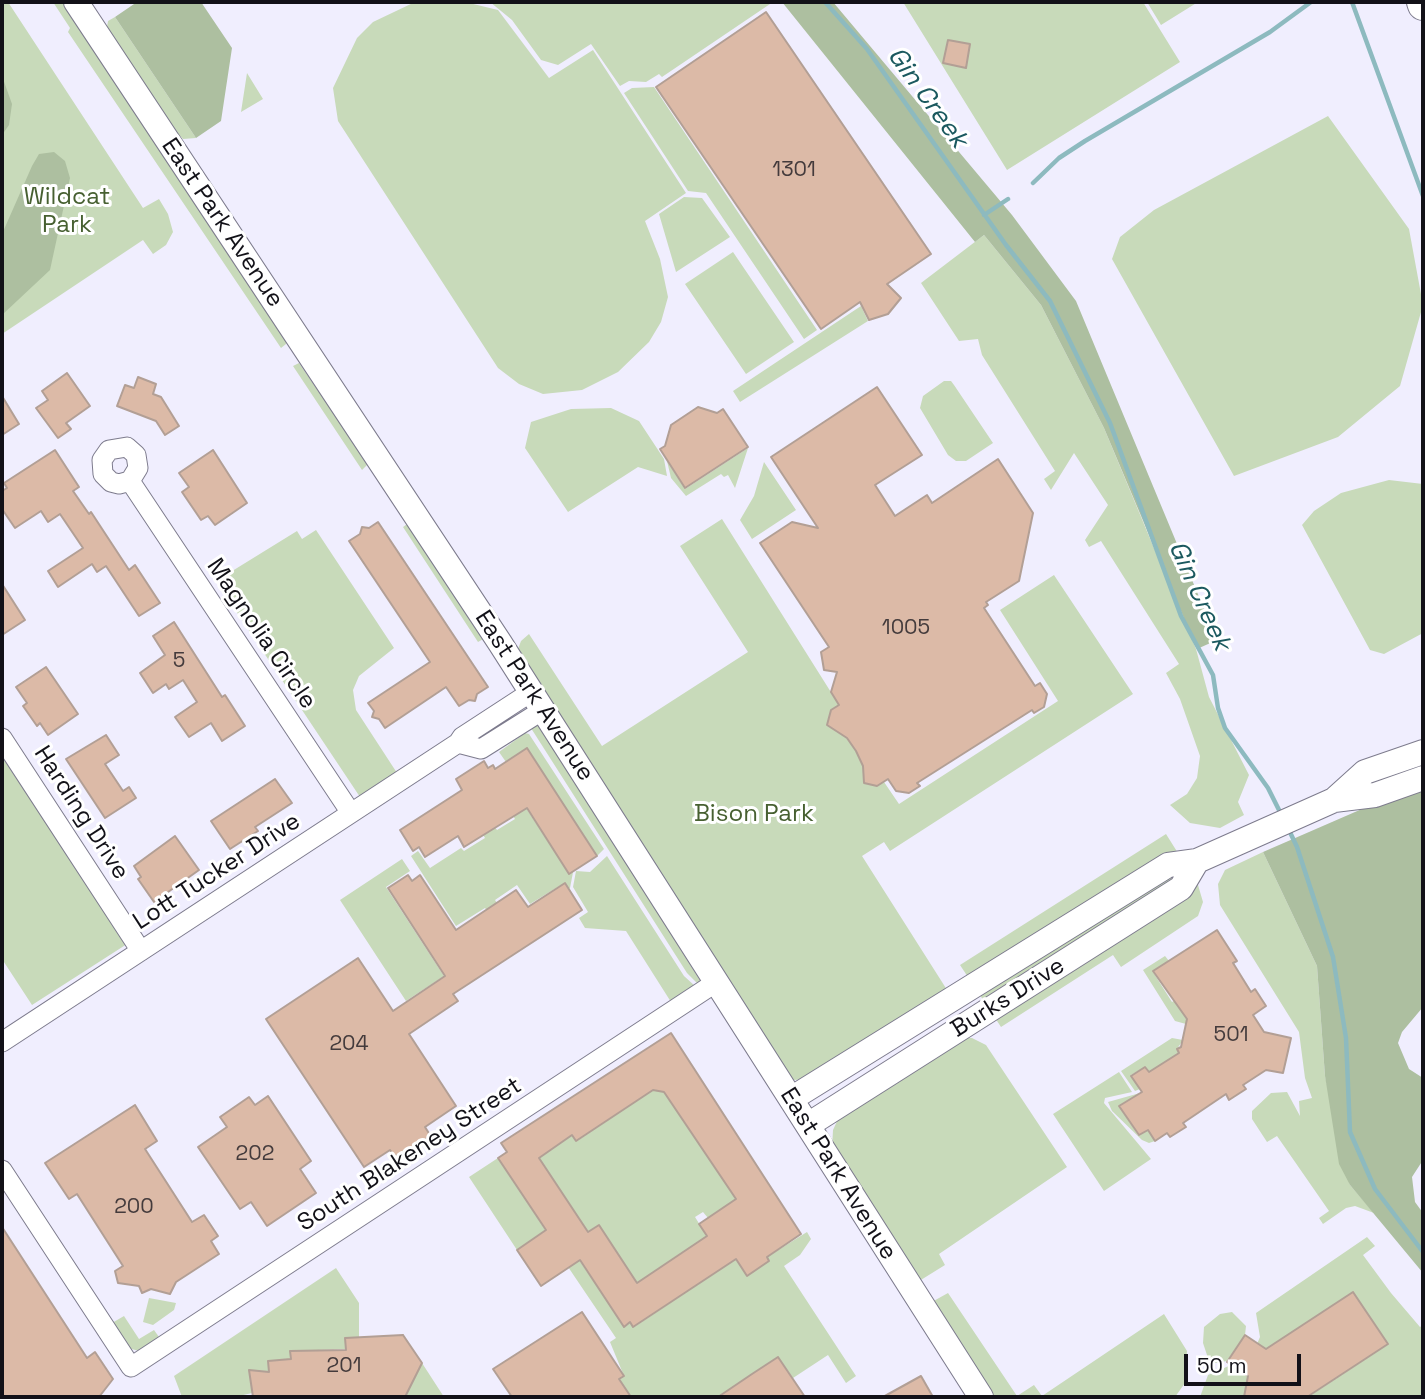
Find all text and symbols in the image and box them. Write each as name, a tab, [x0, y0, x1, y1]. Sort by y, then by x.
water label: Gin Creek	[880, 42, 974, 154]
street label: East Park Avenue	[155, 133, 289, 313]
house number: 1301	[772, 157, 816, 183]
park label: Wildcat Park	[24, 183, 110, 239]
water label: Gin Creek	[1161, 536, 1237, 656]
street label: Magnolia Circle	[200, 553, 322, 715]
street label: East Park Avenue	[468, 605, 600, 787]
house number: 1005	[882, 615, 930, 641]
house number: 5	[173, 648, 185, 674]
street label: Harding Drive	[27, 741, 135, 885]
park label: Bison Park	[694, 800, 814, 828]
street label: Lott Tucker Drive	[128, 807, 306, 937]
street label: Burks Drive	[946, 952, 1070, 1044]
house number: 501	[1214, 1022, 1248, 1048]
house number: 204	[329, 1031, 369, 1057]
street label: South Blakeney Street	[293, 1072, 527, 1238]
street label: East Park Avenue	[773, 1083, 903, 1265]
house number: 202	[236, 1141, 274, 1167]
house number: 200	[114, 1194, 154, 1220]
scale bar	[1187, 1340, 1304, 1384]
text: 50 m	[1197, 1352, 1247, 1379]
house number: 201	[327, 1353, 361, 1379]

